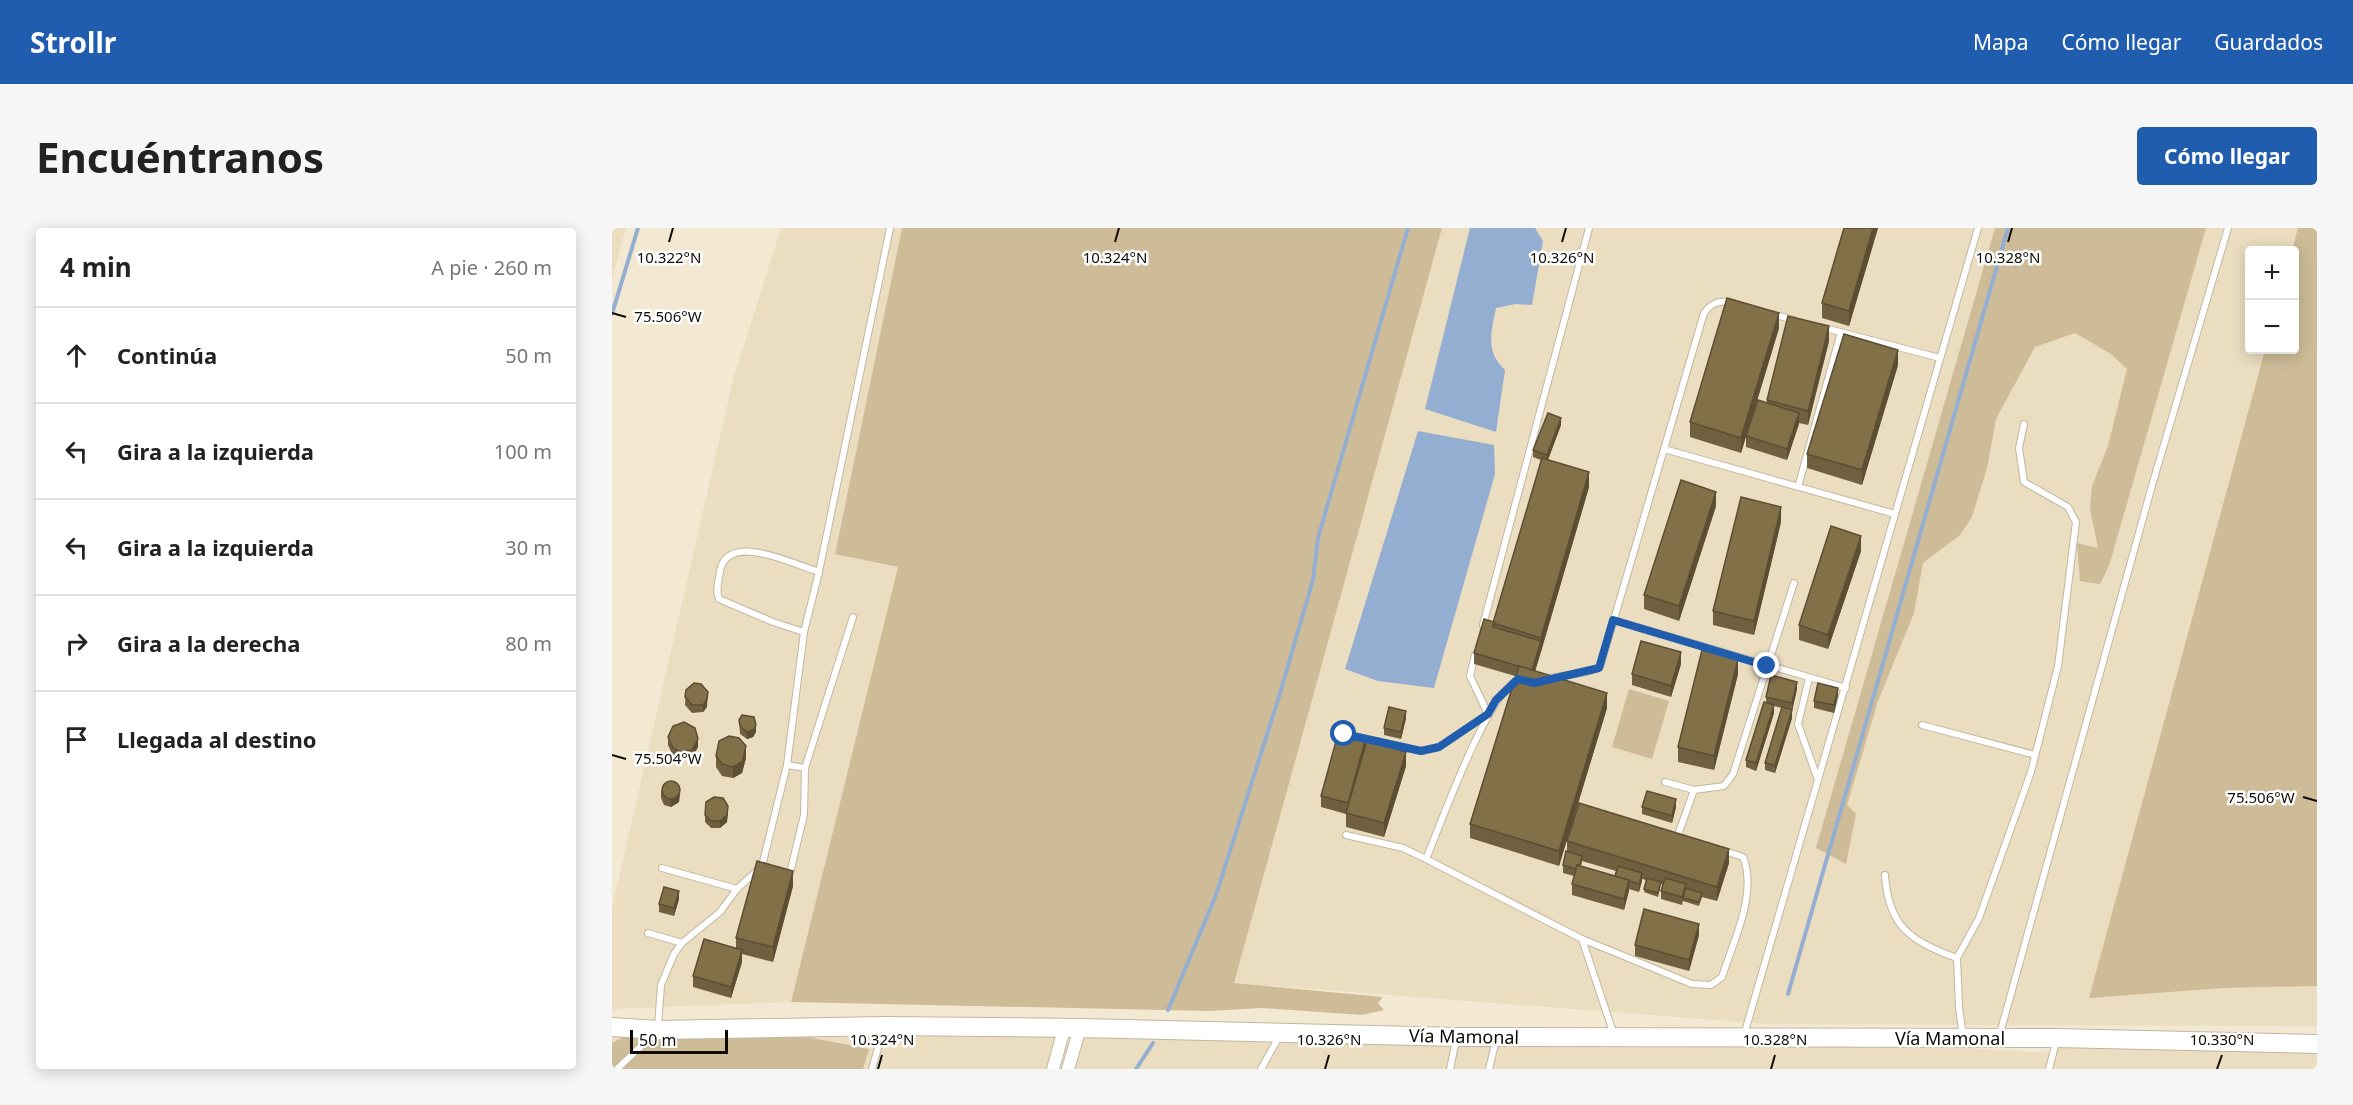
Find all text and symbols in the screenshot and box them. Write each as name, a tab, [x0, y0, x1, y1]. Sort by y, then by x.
text: Strollr	[30, 23, 116, 61]
text: Mapa	[1973, 28, 2028, 56]
text: Cómo llegar	[2061, 28, 2181, 56]
text: Guardados	[2214, 28, 2323, 56]
button: Cómo llegar	[2137, 127, 2317, 185]
text: Encuéntranos	[36, 128, 324, 185]
map controls	[2245, 246, 2299, 354]
button: +	[2245, 246, 2299, 300]
text: 10.322°N	[637, 247, 701, 267]
text: 10.324°N	[1083, 247, 1147, 267]
text: 10.326°N	[1530, 247, 1594, 267]
text: 10.328°N	[1976, 247, 2040, 267]
text: 4 min	[60, 249, 132, 285]
text: A pie · 260 m	[431, 254, 552, 281]
button: −	[2245, 300, 2299, 354]
text: 75.506°W	[634, 306, 702, 326]
icon: ahead	[60, 339, 93, 372]
text: Continúa	[117, 340, 217, 370]
text: 50 m	[505, 342, 552, 369]
icon: left	[60, 435, 93, 468]
text: Gira a la izquierda	[117, 436, 314, 466]
text: 100 m	[494, 438, 552, 465]
icon: left	[60, 531, 93, 564]
text: Gira a la izquierda	[117, 532, 314, 562]
text: 30 m	[505, 534, 552, 561]
icon: right	[60, 627, 93, 660]
text: Gira a la derecha	[117, 628, 301, 658]
text: 80 m	[505, 630, 552, 657]
route end	[1753, 652, 1779, 678]
route start	[1330, 720, 1356, 746]
icon: arrive	[60, 723, 93, 756]
text: Llegada al destino	[117, 724, 317, 754]
text: 75.504°W	[634, 748, 702, 768]
text: 75.506°W	[2227, 787, 2295, 807]
street label: Vía Mamonal	[1409, 1023, 1519, 1049]
street label: Vía Mamonal	[1895, 1026, 2005, 1050]
scale bar	[630, 1027, 728, 1054]
text: 50 m	[639, 1029, 676, 1051]
text: 10.324°N	[850, 1029, 914, 1049]
text: 10.326°N	[1297, 1029, 1361, 1049]
text: 10.328°N	[1743, 1029, 1807, 1049]
text: 10.330°N	[2190, 1029, 2254, 1049]

